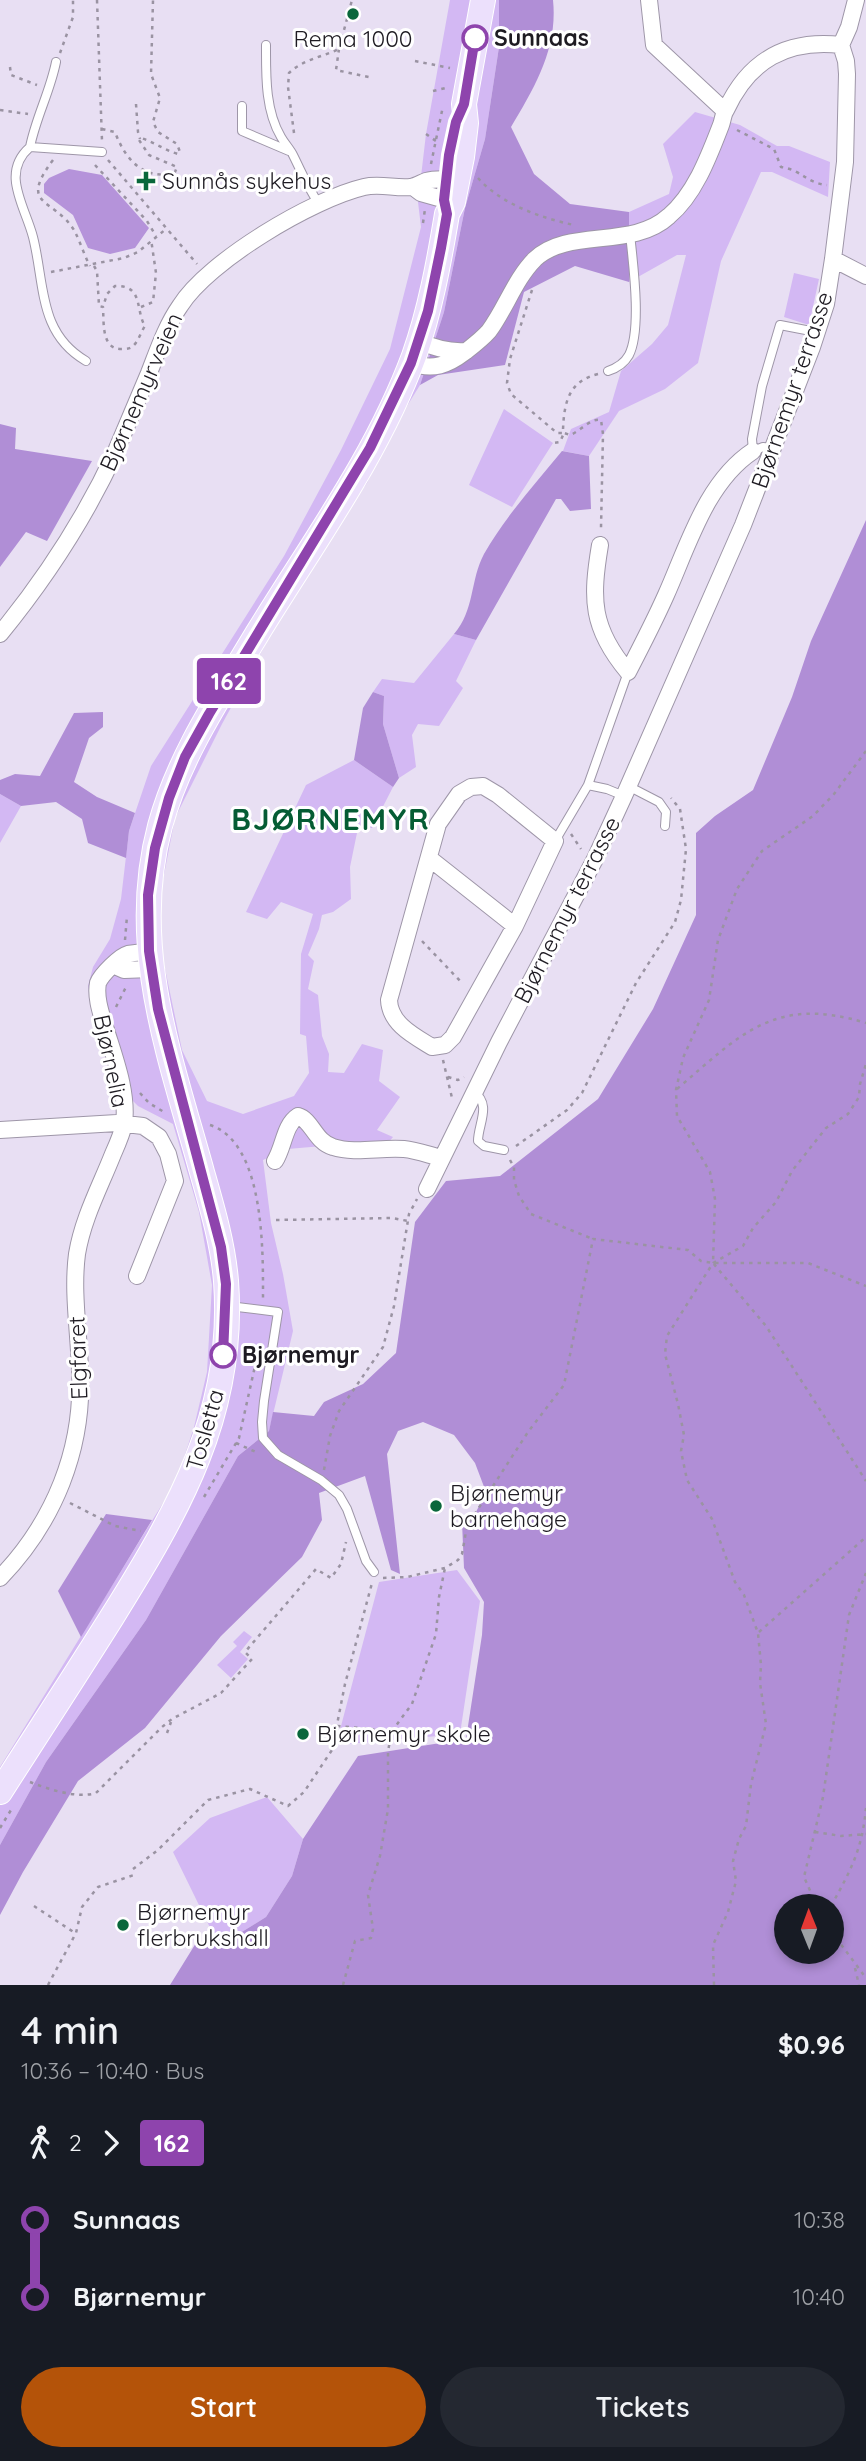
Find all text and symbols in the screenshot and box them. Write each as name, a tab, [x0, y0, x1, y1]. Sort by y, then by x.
marker: Rema 1000	[345, 6, 361, 22]
place label: Sunnaas	[494, 23, 589, 52]
place label: Rema 1000	[293, 24, 413, 53]
marker: Sunnaas	[462, 25, 488, 51]
place label: Sunnås sykehus	[162, 166, 331, 195]
marker: Sunnås sykehus	[136, 171, 156, 191]
street label: Bjørnemyr terrasse	[744, 288, 839, 492]
street label: Bjørnemyrveien	[93, 308, 188, 476]
line badge: 162	[189, 658, 269, 704]
text: 162	[211, 666, 247, 696]
district label: BJØRNEMYR	[231, 800, 431, 838]
street label: Bjørnemyr terrasse	[507, 811, 626, 1008]
street label: Bjørnelia	[87, 1012, 135, 1110]
street label: Elgfaret	[62, 1315, 93, 1400]
place label: Bjørnemyr	[242, 1340, 360, 1369]
marker: Bjørnemyr	[210, 1342, 236, 1368]
street label: Tosletta	[179, 1386, 230, 1474]
place label: Bjørnemyr barnehage	[450, 1478, 567, 1533]
marker: Bjørnemyr barnehage	[428, 1498, 444, 1514]
place label: Bjørnemyr skole	[317, 1719, 491, 1748]
marker: Bjørnemyr skole	[295, 1726, 311, 1742]
north arrow	[774, 1894, 844, 1964]
map controls	[774, 1894, 844, 1964]
place label: Bjørnemyr flerbrukshall	[137, 1897, 269, 1952]
marker: Bjørnemyr flerbrukshall	[115, 1917, 131, 1933]
text: 4 min	[21, 2006, 119, 2054]
text: $0.96	[778, 2028, 845, 2061]
text: 10:36 – 10:40 · Bus	[21, 2056, 204, 2085]
icon: walk	[21, 2124, 59, 2162]
icon: forward	[92, 2124, 130, 2162]
text: 2	[69, 2128, 82, 2157]
text: 162	[154, 2128, 190, 2158]
text: Sunnaas	[73, 2203, 180, 2236]
text: 10:38	[794, 2205, 845, 2234]
text: Bjørnemyr	[73, 2280, 206, 2313]
text: 10:40	[793, 2282, 845, 2311]
button: Start	[21, 2367, 426, 2447]
button: Tickets	[440, 2367, 845, 2447]

